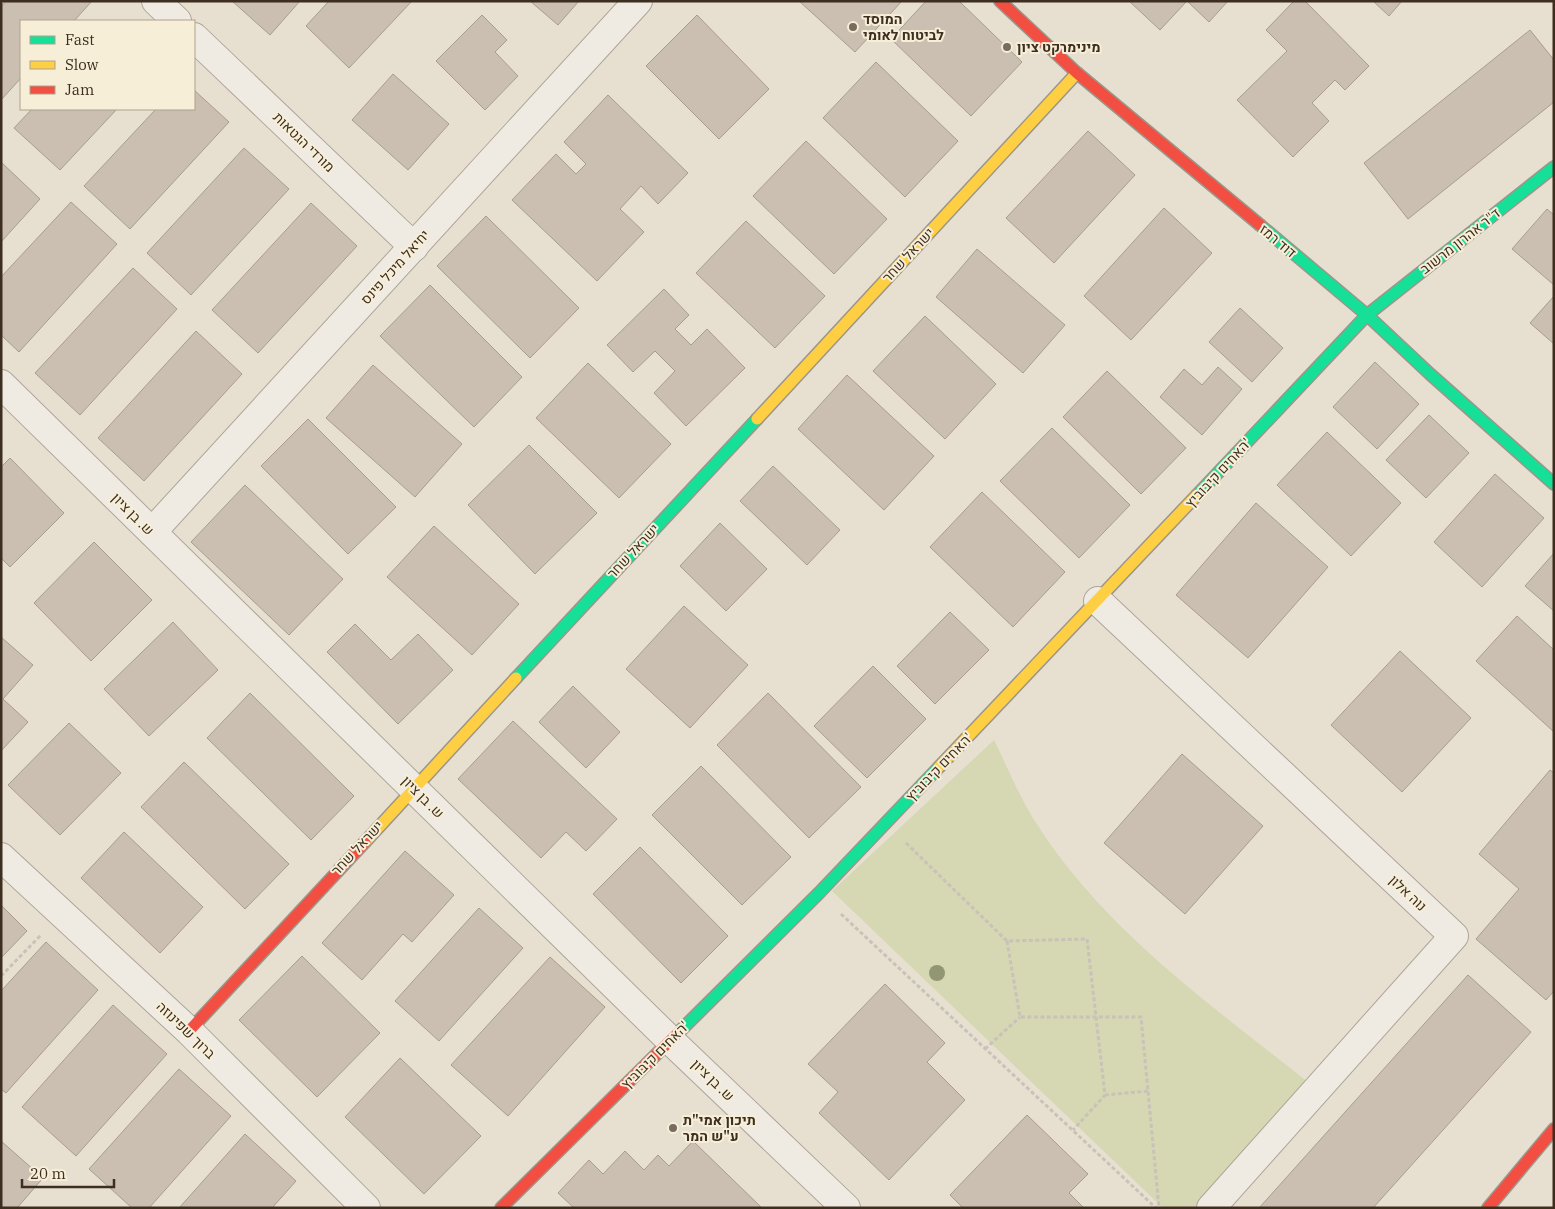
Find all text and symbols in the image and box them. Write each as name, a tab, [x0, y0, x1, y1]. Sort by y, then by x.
place label: המוסד לביטוח לאומי	[863, 10, 944, 44]
legend	[20, 20, 195, 110]
marker: המוסד לביטוח לאומי	[847, 21, 859, 33]
text: Fast	[65, 30, 95, 49]
place label: מינימרקט ציון	[1017, 38, 1101, 56]
marker: מינימרקט ציון	[1001, 41, 1013, 53]
text: Slow	[65, 55, 99, 74]
text: Jam	[65, 80, 94, 99]
street label: מורדי הגטאות	[269, 108, 339, 176]
street label: ד"ר אהרון מרשוב	[1416, 204, 1504, 278]
street label: דוד רמז	[1256, 220, 1300, 262]
street label: ישראל שחר	[878, 224, 938, 286]
street label: יחיאל מיכל פינס	[357, 226, 433, 308]
street label: האחים קיבוביץ'	[1181, 434, 1255, 512]
street label: ש. בן ציון	[108, 489, 158, 539]
street label: ישראל שחר	[603, 520, 663, 582]
street label: האחים קיבוביץ'	[902, 729, 976, 805]
street label: ש. בן ציון	[398, 772, 448, 822]
street label: ישראל שחר	[327, 817, 387, 879]
street label: נוה אלון	[1385, 871, 1431, 915]
street label: ברוך שפינוזה	[153, 997, 220, 1063]
street label: האחים קיבוביץ'	[617, 1017, 693, 1093]
street label: ש. בן ציון	[688, 1055, 738, 1105]
place label: תיכון אמי"ת ע"ש המר	[683, 1111, 756, 1145]
marker: תיכון אמי"ת ע"ש המר	[667, 1122, 679, 1134]
scale bar	[22, 1156, 115, 1188]
text: 20 m	[30, 1164, 66, 1183]

